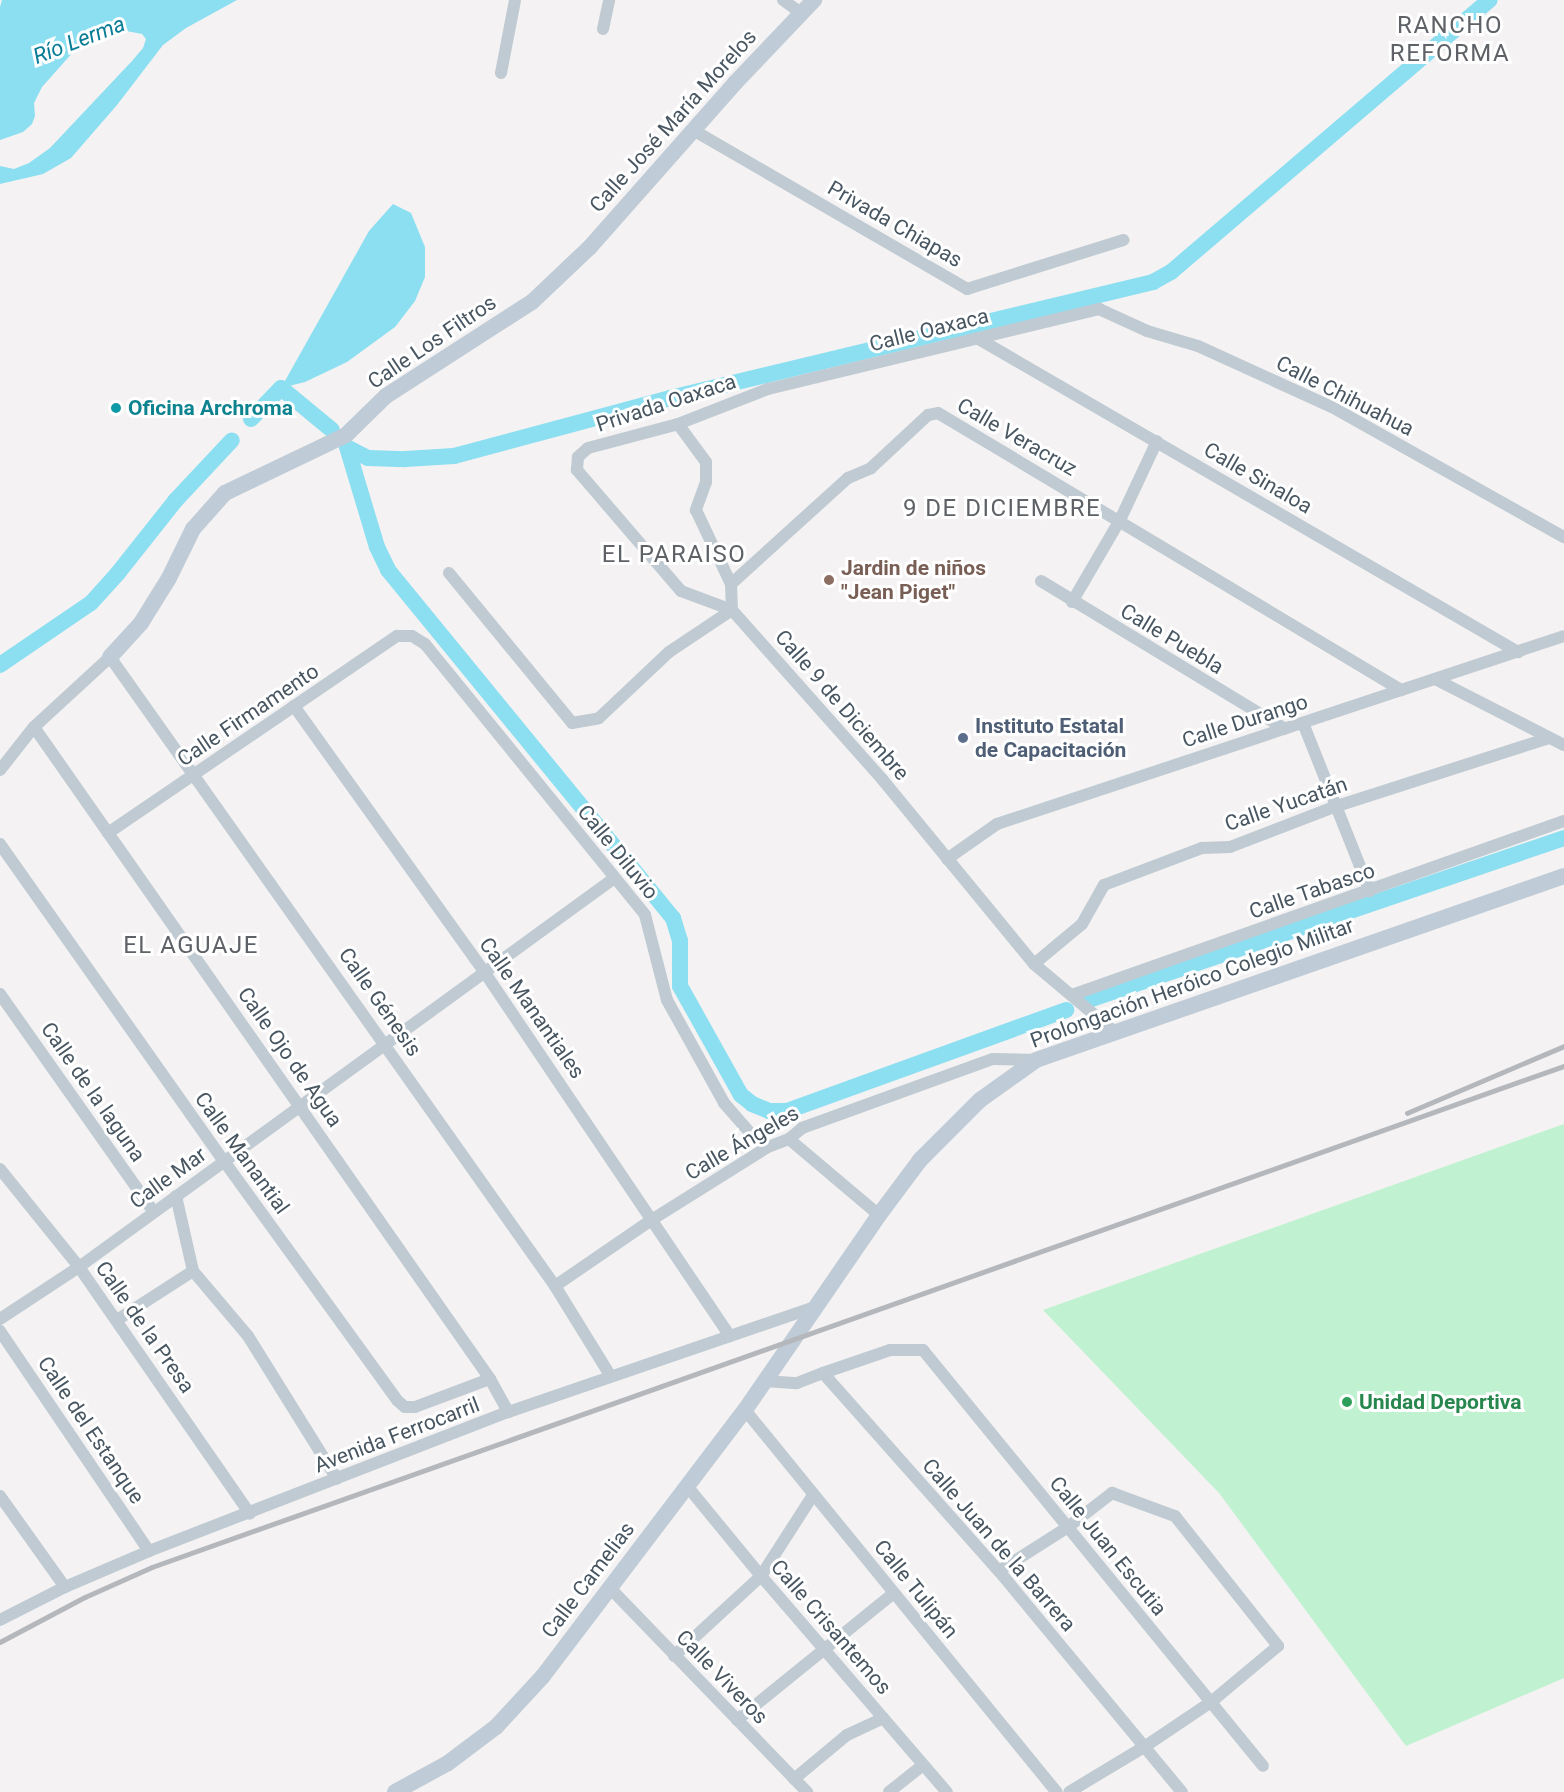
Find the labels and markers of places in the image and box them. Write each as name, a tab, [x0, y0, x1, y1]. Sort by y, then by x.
place label: Oficina Archroma	[128, 395, 293, 421]
marker: Oficina Archroma	[109, 401, 123, 415]
place label: Jardin de niños "Jean Piget"	[841, 555, 986, 605]
marker: Jardin de niños "Jean Piget"	[822, 573, 836, 587]
place label: Instituto Estatal de Capacitación	[975, 713, 1126, 763]
marker: Instituto Estatal de Capacitación	[956, 731, 970, 745]
place label: Unidad Deportiva	[1359, 1389, 1522, 1415]
marker: Unidad Deportiva	[1340, 1395, 1354, 1409]

